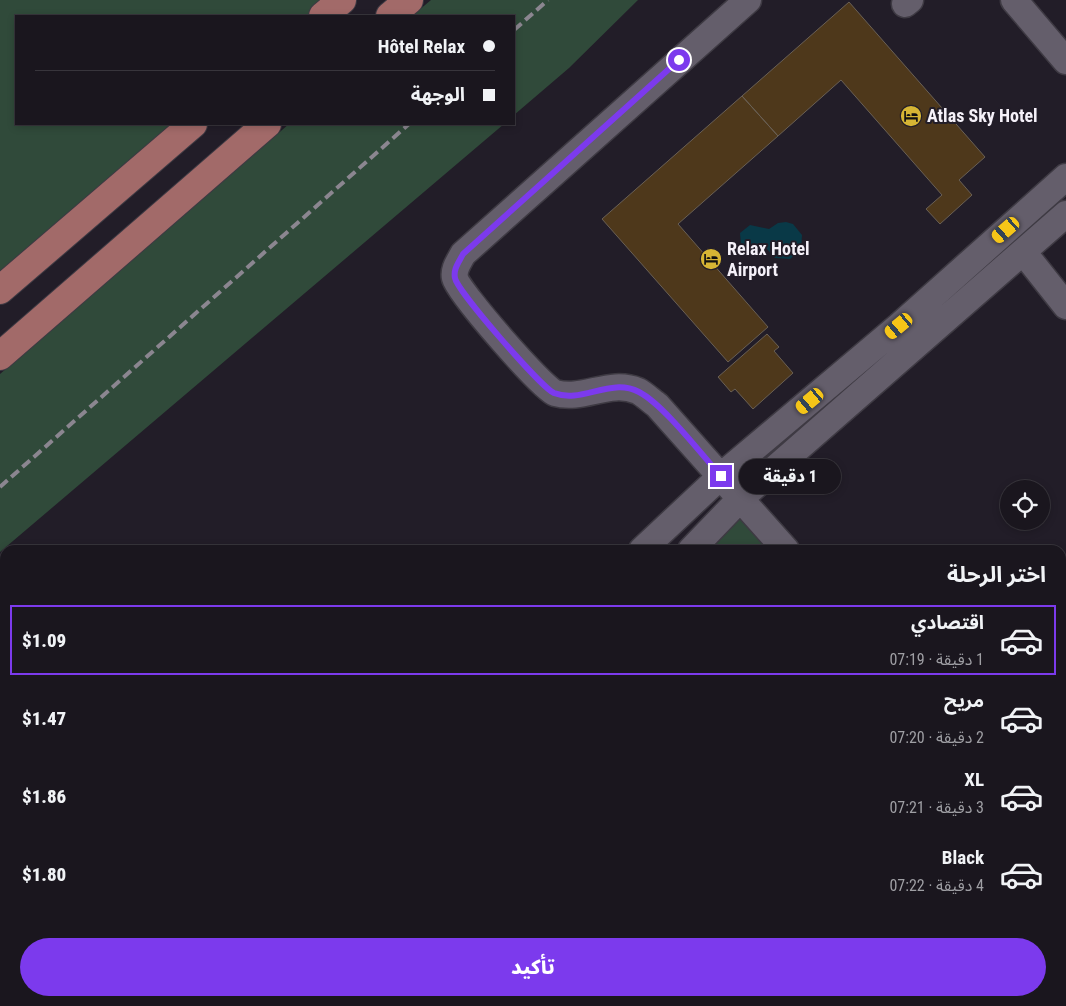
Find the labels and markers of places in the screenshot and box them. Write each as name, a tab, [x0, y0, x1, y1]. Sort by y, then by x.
hotel icon: Atlas Sky Hotel	[899, 104, 923, 128]
place label: Atlas Sky Hotel	[927, 105, 1038, 126]
place label: Relax Hotel Airport	[727, 238, 810, 280]
hotel icon: Relax Hotel Airport	[699, 247, 723, 271]

